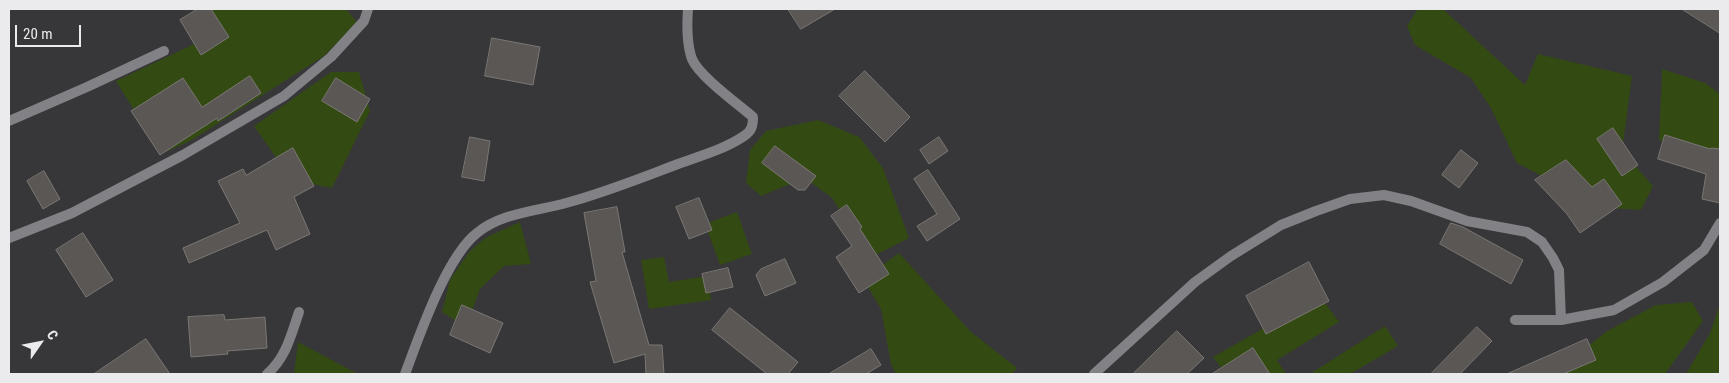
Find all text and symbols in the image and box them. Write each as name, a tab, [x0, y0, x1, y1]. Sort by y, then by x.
scale bar	[18, 15, 84, 47]
text: 20 m	[23, 25, 53, 43]
north arrow	[15, 318, 65, 368]
text: С	[44, 327, 61, 343]

